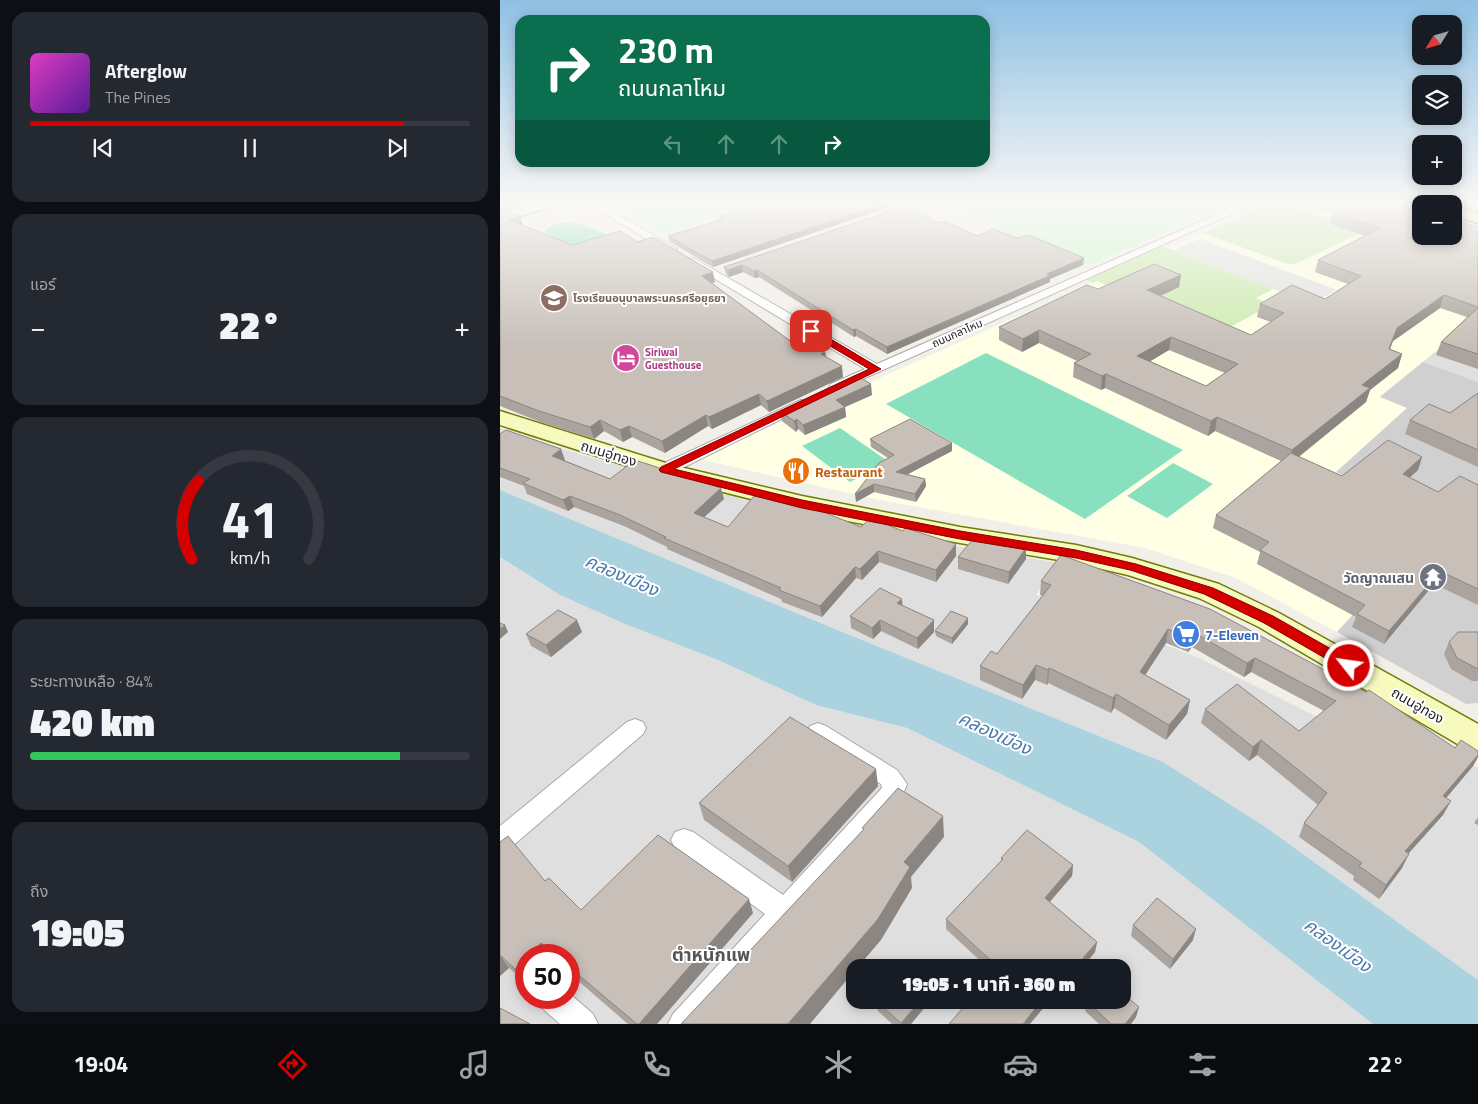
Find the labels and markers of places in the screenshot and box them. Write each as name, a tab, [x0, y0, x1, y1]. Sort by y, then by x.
school or university icon: โรงเรียนอนุบาลพระนครศรีอยุธยา	[539, 283, 569, 313]
place label: โรงเรียนอนุบาลพระนครศรีอยุธยา	[573, 290, 726, 306]
pin	[790, 310, 832, 352]
hotel icon: Siriwal Guesthouse	[611, 343, 641, 373]
place label: Siriwal Guesthouse	[645, 344, 702, 373]
restaurant icon: Restaurant	[781, 456, 811, 486]
place label: Restaurant	[815, 461, 883, 482]
temple icon: วัดญาณเสน	[1418, 562, 1448, 592]
place label: วัดญาณเสน	[1343, 567, 1414, 588]
supermarket icon: 7-Eleven	[1171, 619, 1201, 649]
place label: 7-Eleven	[1205, 624, 1259, 645]

